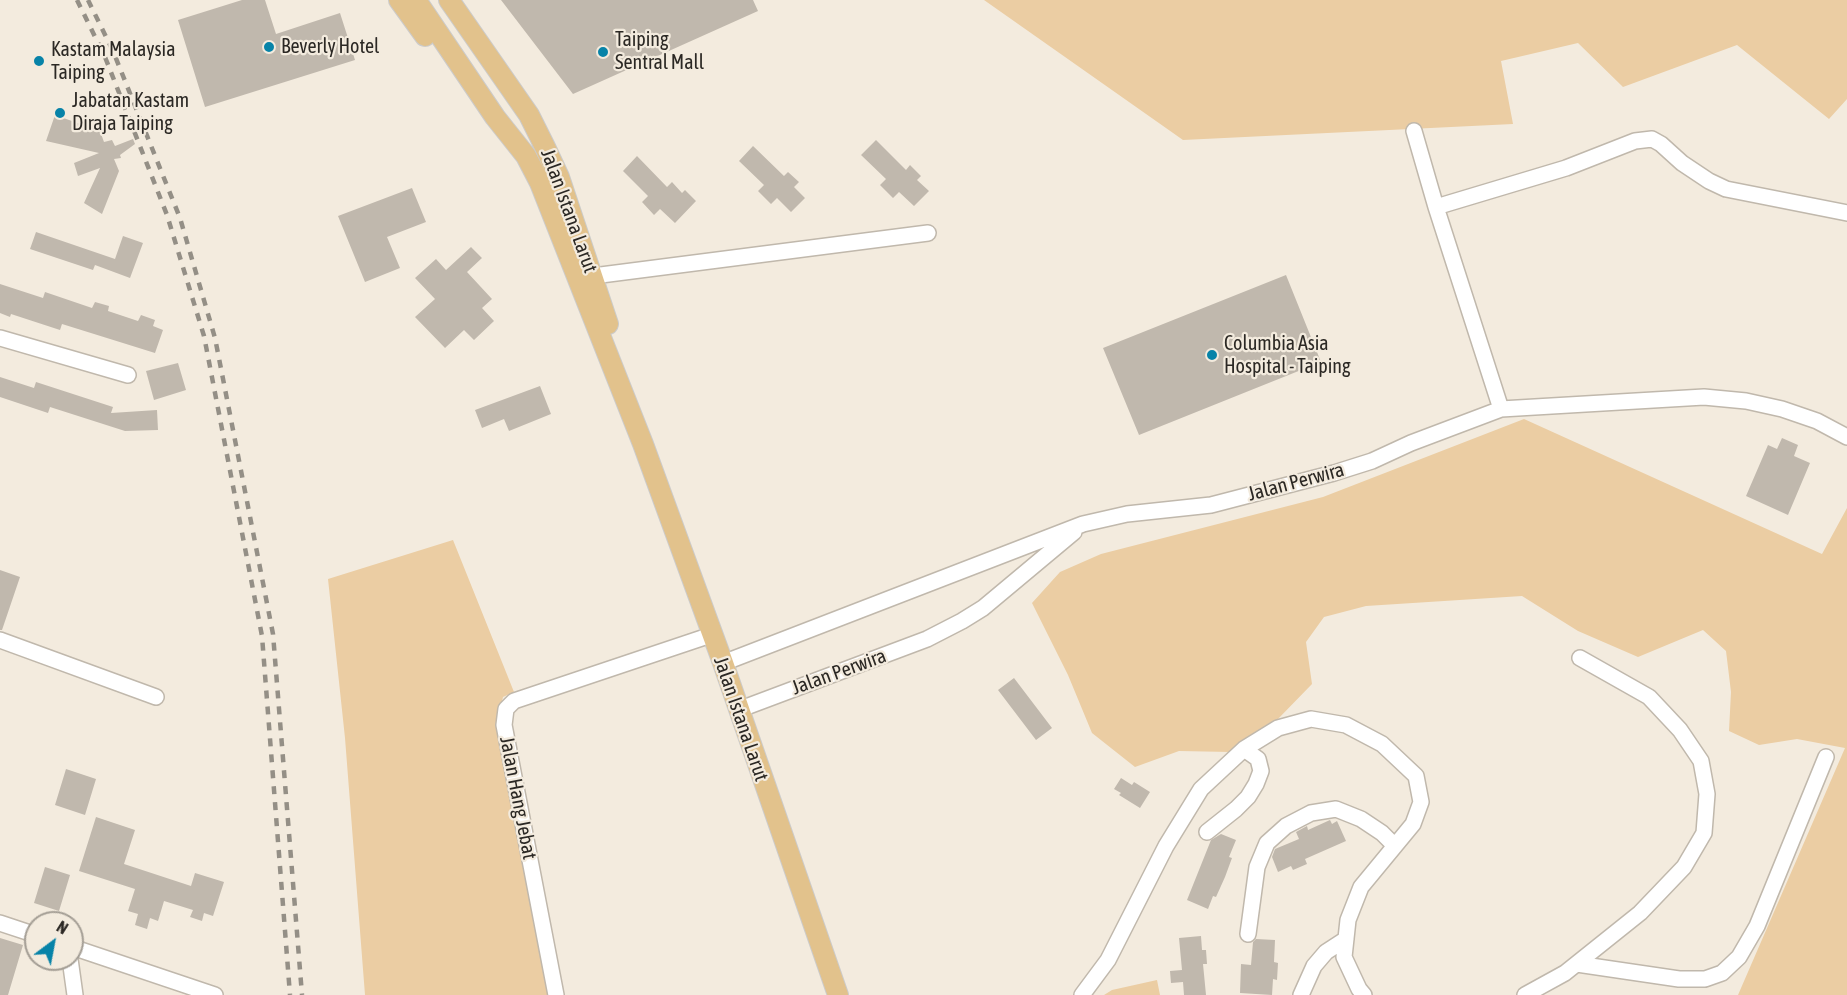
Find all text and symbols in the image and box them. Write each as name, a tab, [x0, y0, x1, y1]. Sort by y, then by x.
place label: Taiping Sentral Mall	[615, 28, 704, 75]
place label: Beverly Hotel	[281, 35, 379, 59]
place label: Kastam Malaysia Taiping	[51, 38, 175, 85]
marker: Beverly Hotel	[262, 40, 276, 54]
marker: Taiping Sentral Mall	[596, 45, 610, 59]
marker: Kastam Malaysia Taiping	[32, 54, 46, 68]
place label: Jabatan Kastam Diraja Taiping	[72, 89, 189, 136]
marker: Jabatan Kastam Diraja Taiping	[53, 106, 67, 120]
street label: Jalan Istana Larut	[535, 146, 603, 276]
place label: Columbia Asia Hospital - Taiping	[1224, 332, 1351, 379]
marker: Columbia Asia Hospital - Taiping	[1205, 348, 1219, 362]
street label: Jalan Perwira	[1245, 458, 1347, 506]
street label: Jalan Perwira	[789, 644, 889, 700]
street label: Jalan Istana Larut	[708, 654, 774, 784]
street label: Jalan Hang Jebat	[494, 734, 542, 862]
north arrow	[24, 911, 84, 971]
text: N	[54, 917, 71, 938]

